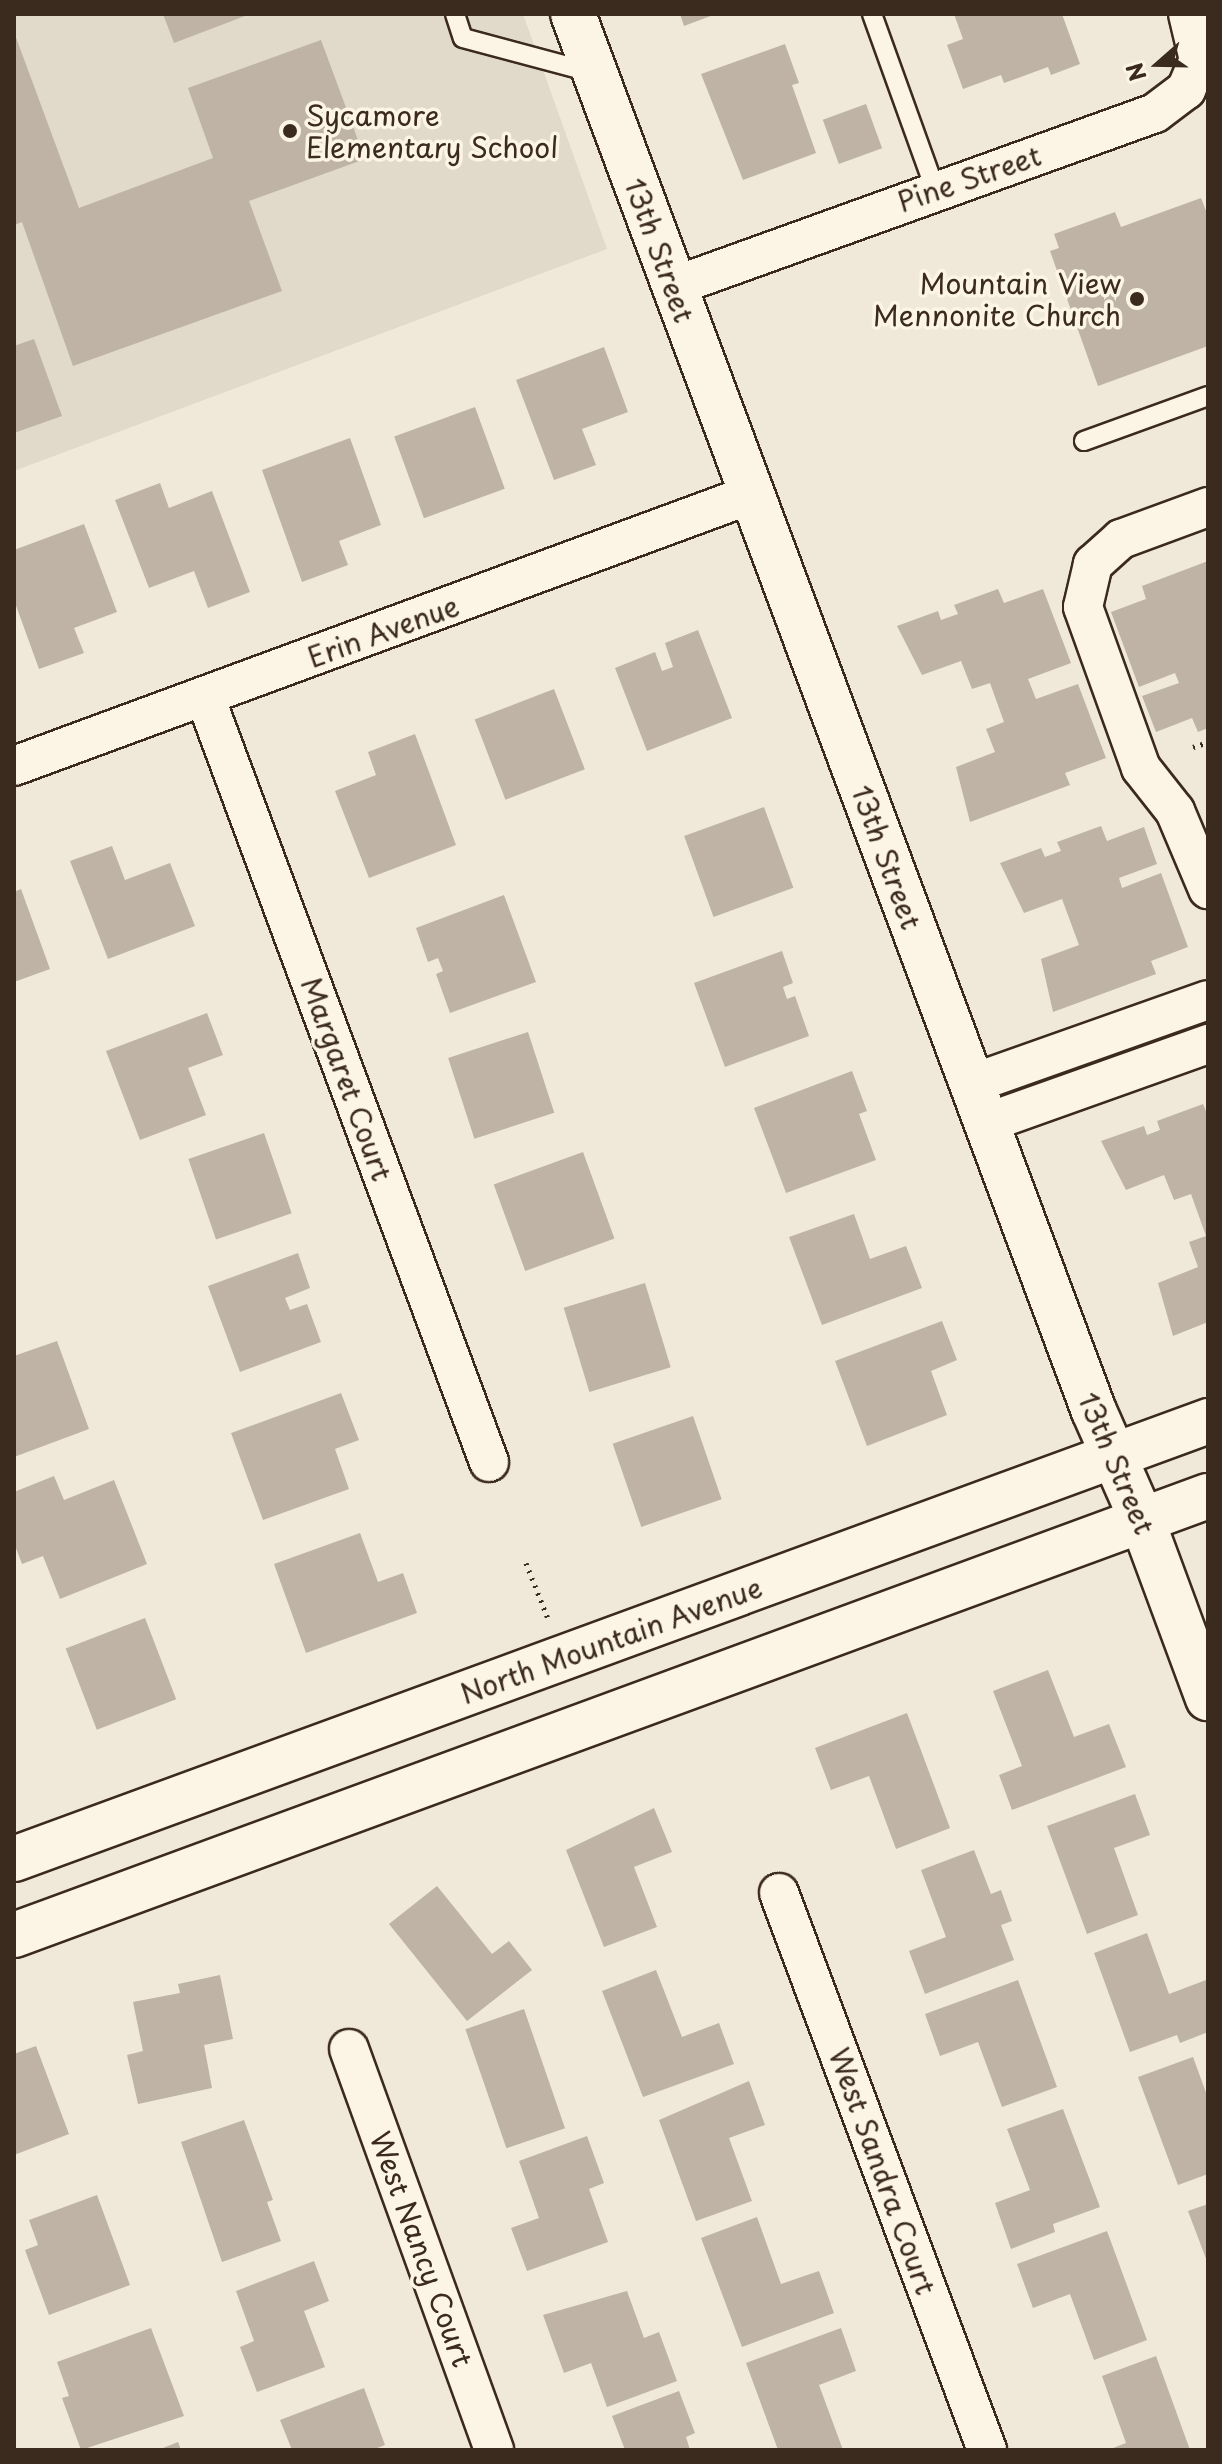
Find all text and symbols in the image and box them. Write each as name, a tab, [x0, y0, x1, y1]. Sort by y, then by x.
north arrow	[1118, 24, 1198, 104]
text: N	[1116, 59, 1153, 86]
place label: Sycamore Elementary School	[306, 98, 558, 164]
marker: Sycamore Elementary School	[281, 122, 299, 140]
street label: Pine Street	[893, 138, 1045, 218]
street label: 13th Street	[618, 173, 702, 327]
place label: Mountain View Mennonite Church	[873, 266, 1121, 332]
marker: Mountain View Mennonite Church	[1128, 290, 1146, 308]
street label: Erin Avenue	[303, 588, 463, 674]
street label: 13th Street	[845, 780, 929, 934]
street label: Margaret Court	[294, 972, 400, 1186]
street label: 13th Street	[1072, 1387, 1162, 1539]
street label: North Mountain Avenue	[455, 1569, 767, 1711]
street label: West Sandra Court	[823, 2043, 943, 2299]
street label: West Nancy Court	[364, 2127, 480, 2371]

